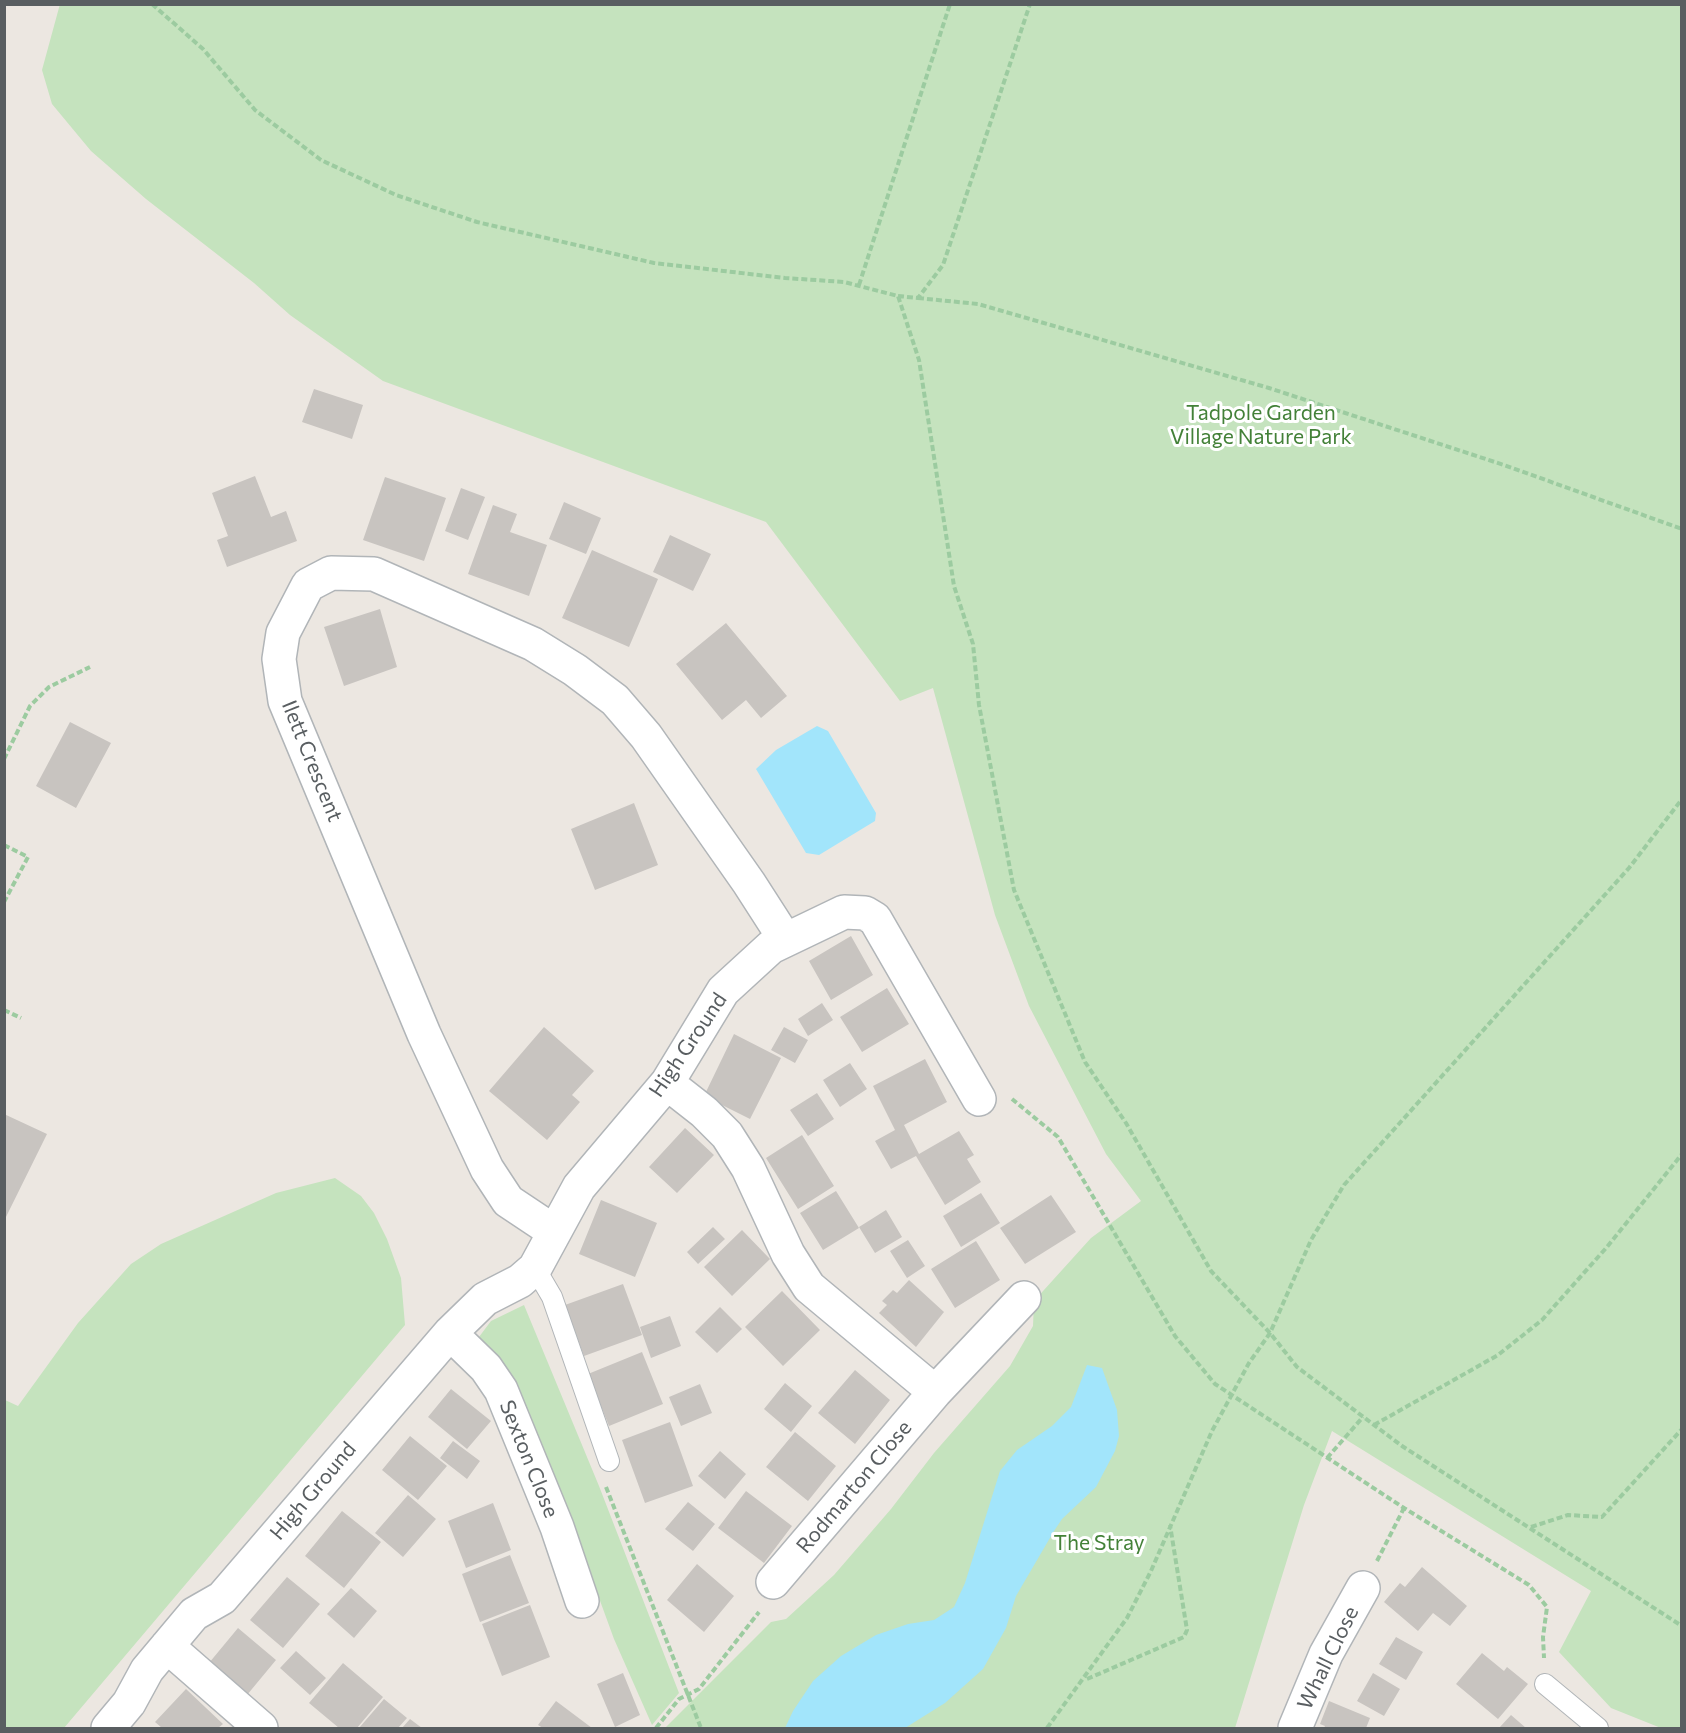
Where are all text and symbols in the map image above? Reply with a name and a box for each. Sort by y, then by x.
park label: Tadpole Garden Village Nature Park [1170,400,1352,450]
street label: Ilett Crescent [276,697,348,825]
street label: High Ground [644,988,732,1102]
street label: Sexton Close [494,1397,564,1521]
street label: Rodmarton Close [791,1416,917,1558]
street label: High Ground [265,1437,361,1545]
park label: The Stray [1053,1530,1145,1556]
street label: Whall Close [1292,1602,1364,1714]

